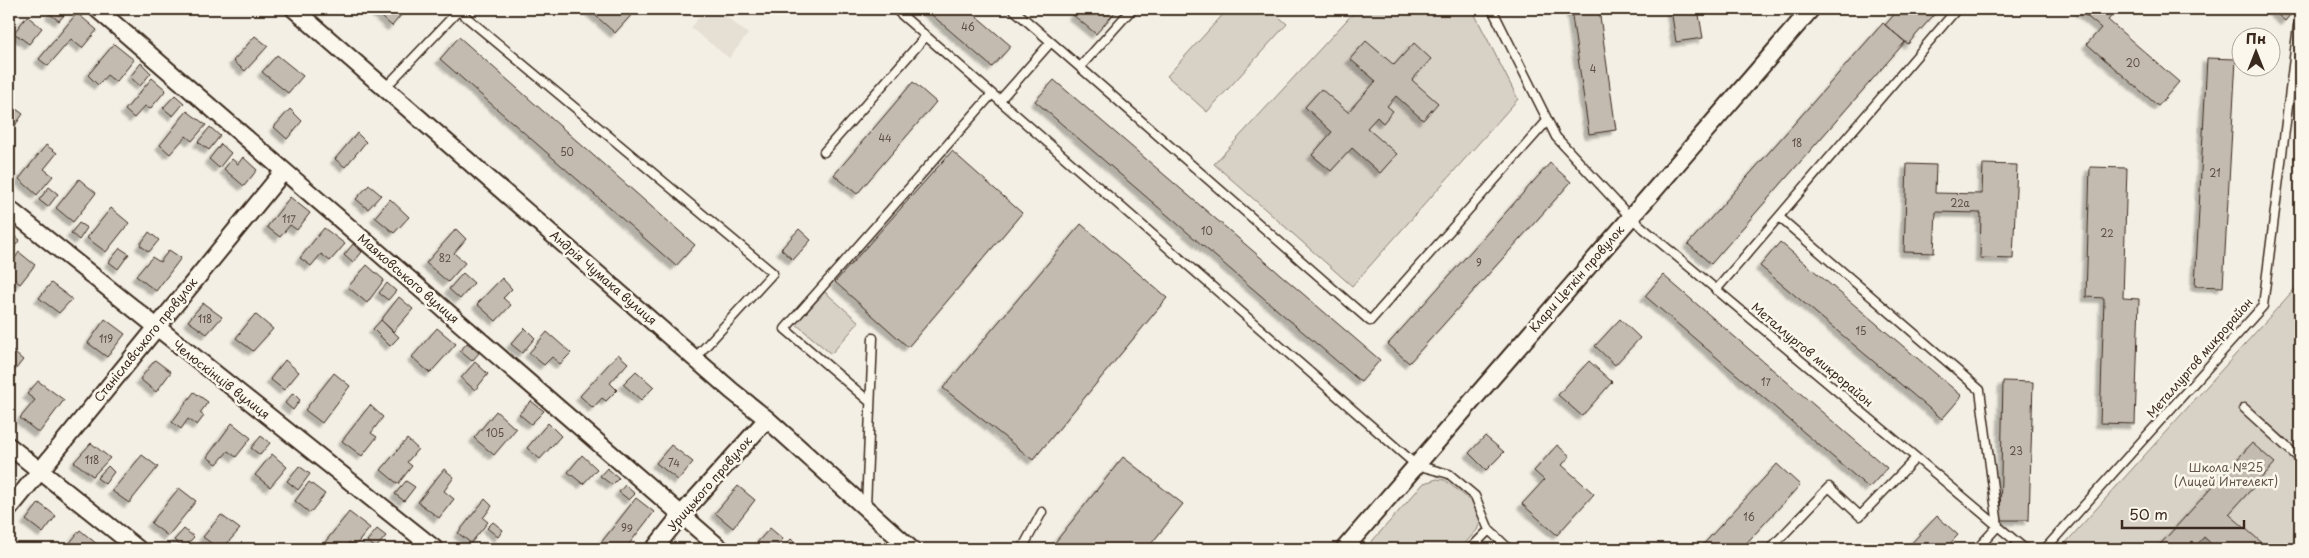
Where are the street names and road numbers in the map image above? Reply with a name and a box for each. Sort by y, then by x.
street label: Клари Цеткін провулок [1525,220,1628,336]
street label: Андрія Чумака вулиця [546,226,661,329]
street label: Маяковського вулиця [354,229,463,327]
street label: Станіславського провулок [89,273,202,405]
street label: Металлургов микрорайон [2142,293,2257,421]
street label: Металлургов микрорайон [1748,298,1877,411]
street label: Челюскінців вулиця [169,336,274,423]
street label: Урицького провулок [663,431,756,535]

